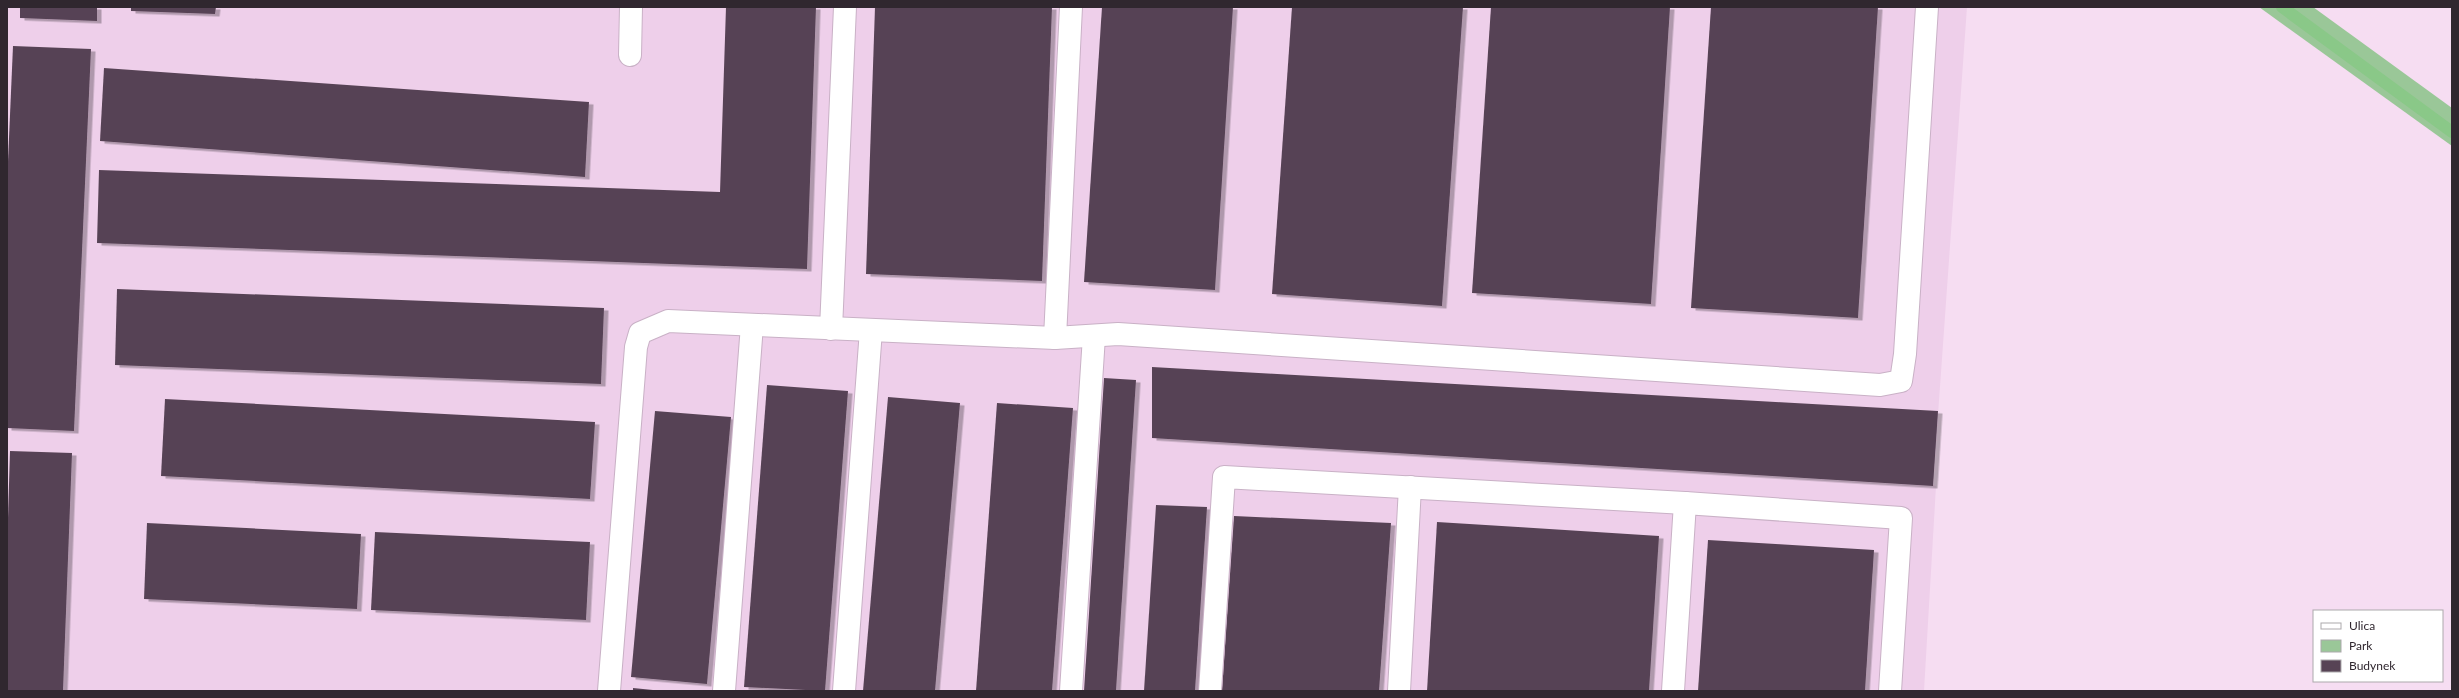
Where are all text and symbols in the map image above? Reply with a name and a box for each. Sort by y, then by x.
legend [2313,610,2443,682]
text: Ulica [2349,618,2375,633]
text: Park [2349,638,2373,653]
text: Budynek [2349,658,2396,673]

